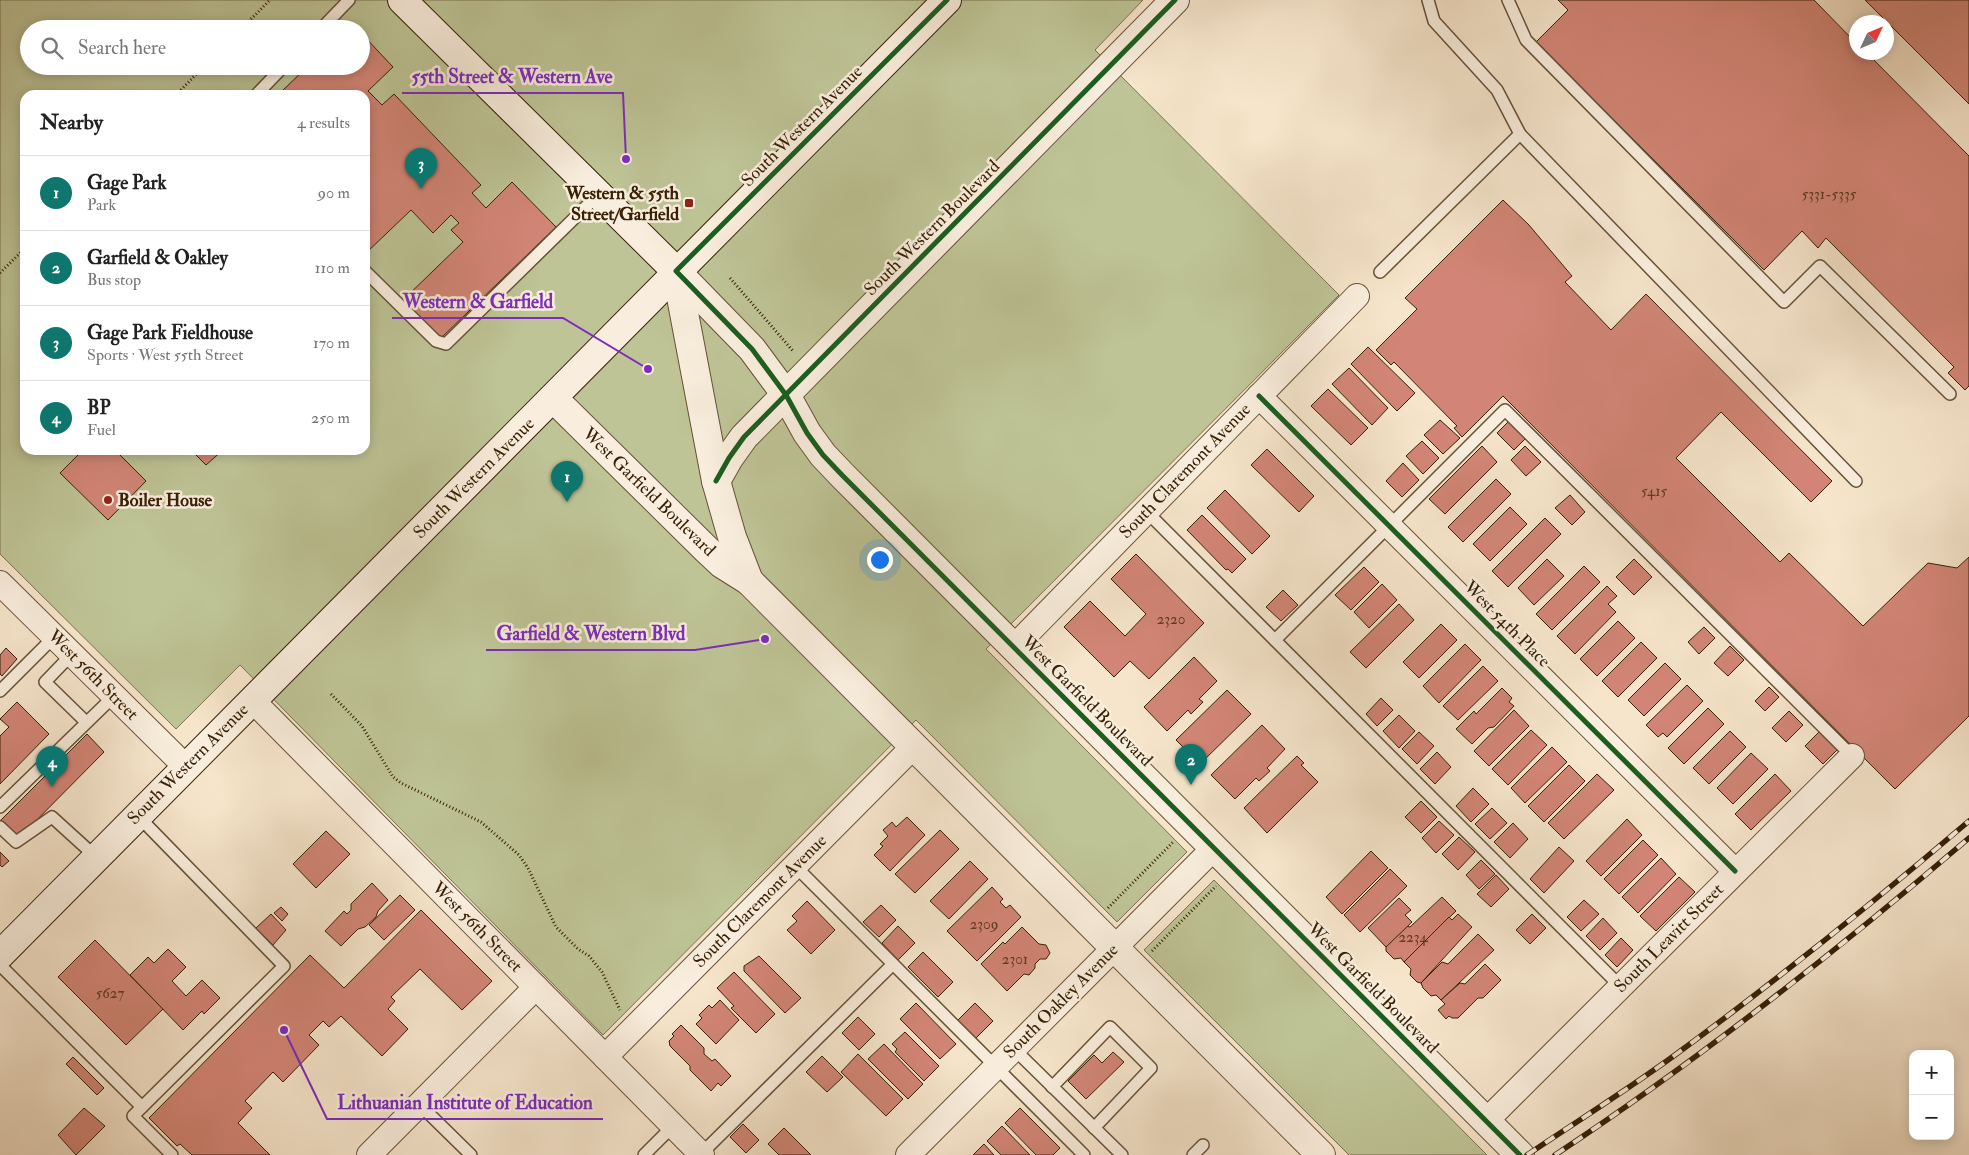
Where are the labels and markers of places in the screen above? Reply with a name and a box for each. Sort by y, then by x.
callout: 55th Street & Western Ave [402,59,623,93]
pin: 3 [405,148,437,189]
place label: Western & 55th Street/Garfield [565,182,680,226]
marker: Western & 55th Street/Garfield [683,197,695,209]
callout: Western & Garfield [392,284,563,318]
pin: 1 [551,461,583,502]
place label: Boiler House [118,489,212,512]
marker: Boiler House [102,494,114,506]
callout: Garfield & Western Blvd [486,616,695,650]
pin: 2 [1175,744,1207,785]
pin: 4 [36,746,68,787]
callout: Lithuanian Institute of Education [327,1085,603,1119]

